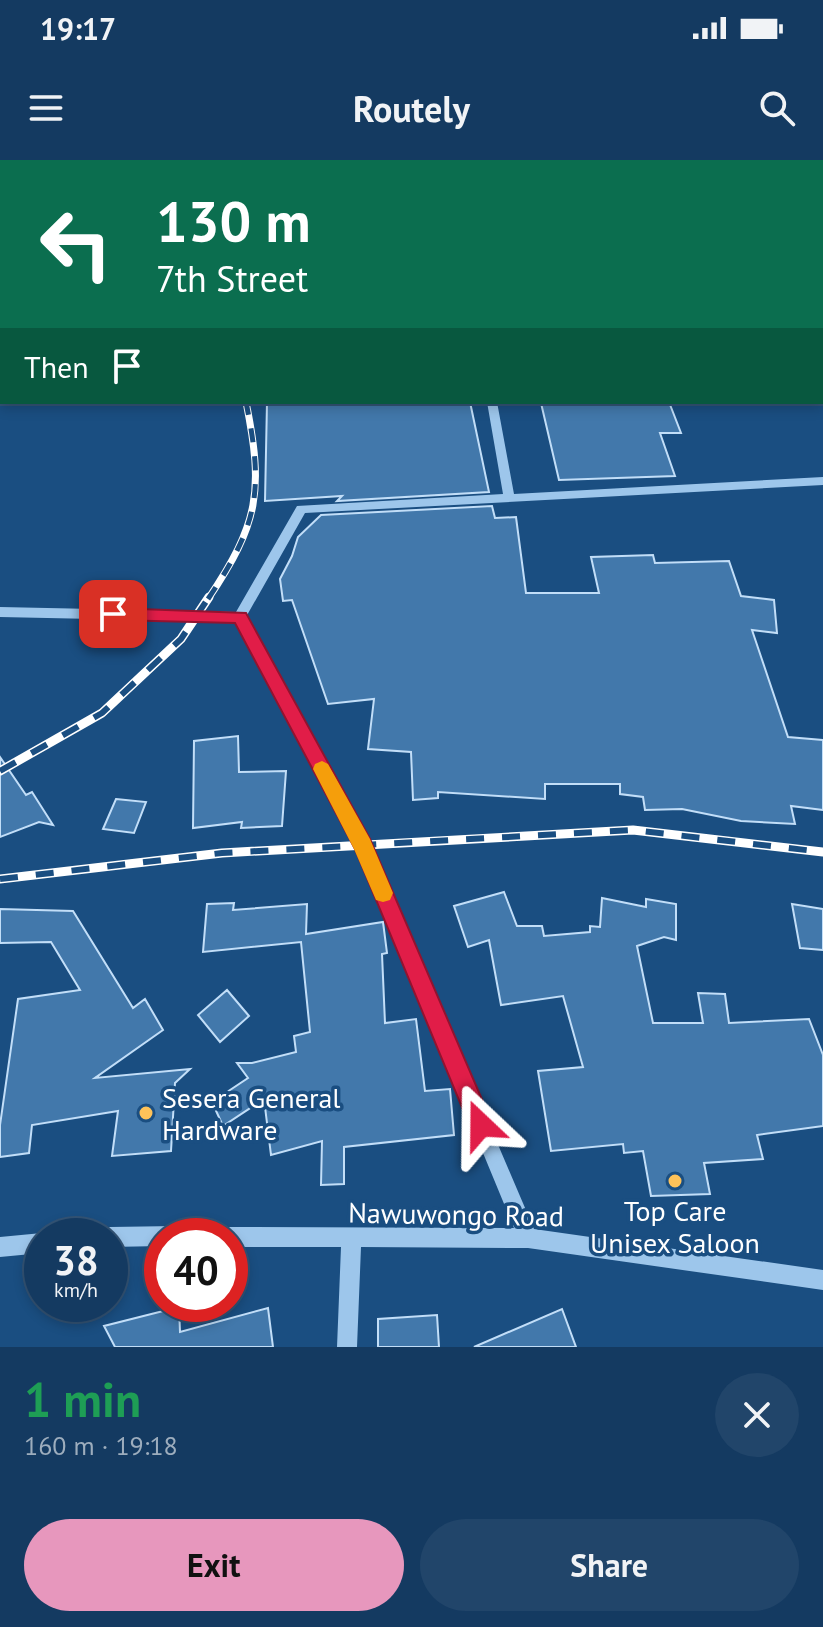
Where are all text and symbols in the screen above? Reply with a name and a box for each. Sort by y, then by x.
text: 19:17 [40,9,116,48]
text: Routely [353,85,470,132]
icon: menu [24,86,68,130]
icon: search [755,86,799,130]
text: 130 m [156,185,311,257]
icon: left [24,192,128,296]
text: 7th Street [156,255,308,302]
icon: arrive [105,344,149,388]
text: Then [24,347,89,386]
pin [79,580,147,648]
icon: arrive [91,592,135,636]
place label: Sesera General Hardware [162,1079,340,1148]
position arrow [439,1083,523,1167]
marker: Sesera General Hardware [137,1104,155,1122]
marker: Top Care Unisex Saloon [666,1172,684,1190]
place label: Top Care Unisex Saloon [590,1192,760,1261]
street label: Nawuwongo Road [348,1194,564,1234]
speed limit sign: 40 [144,1218,248,1322]
text: 38 [53,1234,99,1286]
text: km/h [54,1277,98,1303]
text: 1 min [24,1368,141,1430]
button: close [715,1373,799,1457]
text: 160 m · 19:18 [24,1429,178,1462]
button: Exit [24,1519,404,1611]
button: Share [420,1519,799,1611]

